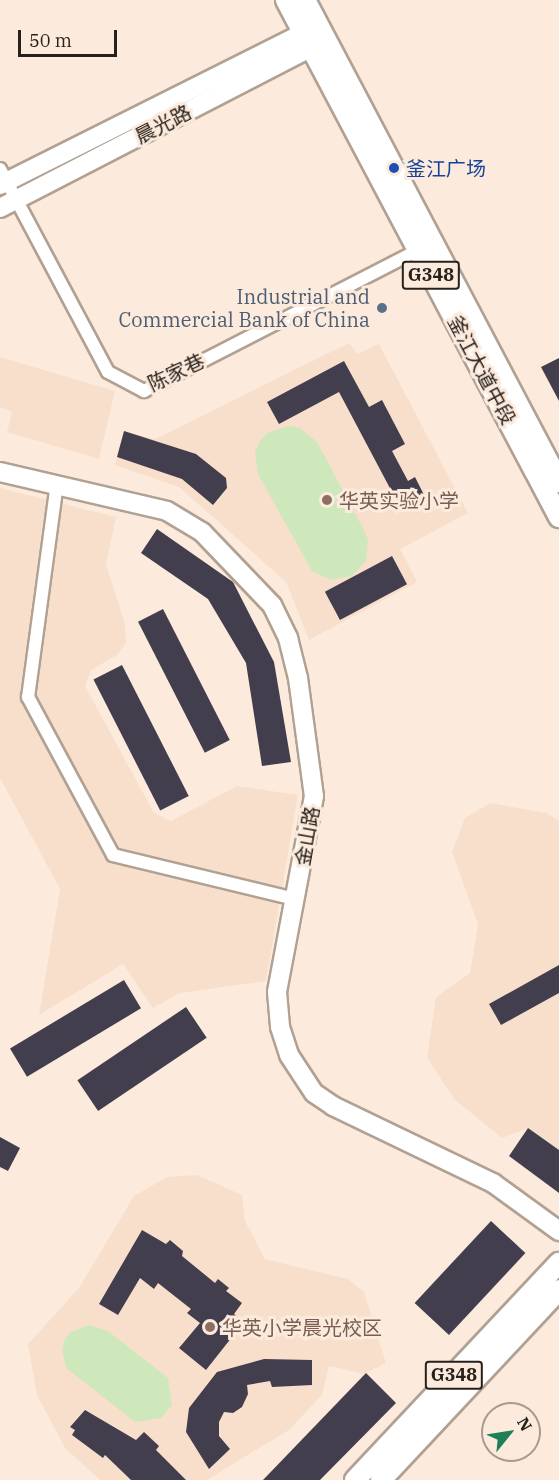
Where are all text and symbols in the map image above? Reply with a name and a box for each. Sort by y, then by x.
scale bar [21,18,120,56]
text: 50 m [29,29,72,52]
street label: 晨光路 [131,100,195,148]
place label: 釜江广场 [406,156,486,180]
marker: 釜江广场 [387,161,401,175]
road number: G348 [401,260,461,290]
place label: Industrial and Commercial Bank of China [119,284,370,331]
marker: Industrial and Commercial Bank of China [375,301,389,315]
street label: 釜江大道中段 [443,311,521,429]
street label: 陈家巷 [144,348,208,396]
place label: 华英实验小学 [339,488,459,512]
marker: 华英实验小学 [320,493,334,507]
street label: 金山路 [290,804,324,868]
place label: 华英小学晨光校区 [222,1315,382,1339]
marker: 华英小学晨光校区 [203,1320,217,1334]
road number: G348 [424,1360,484,1390]
north arrow [481,1402,541,1462]
text: N [513,1414,537,1434]

